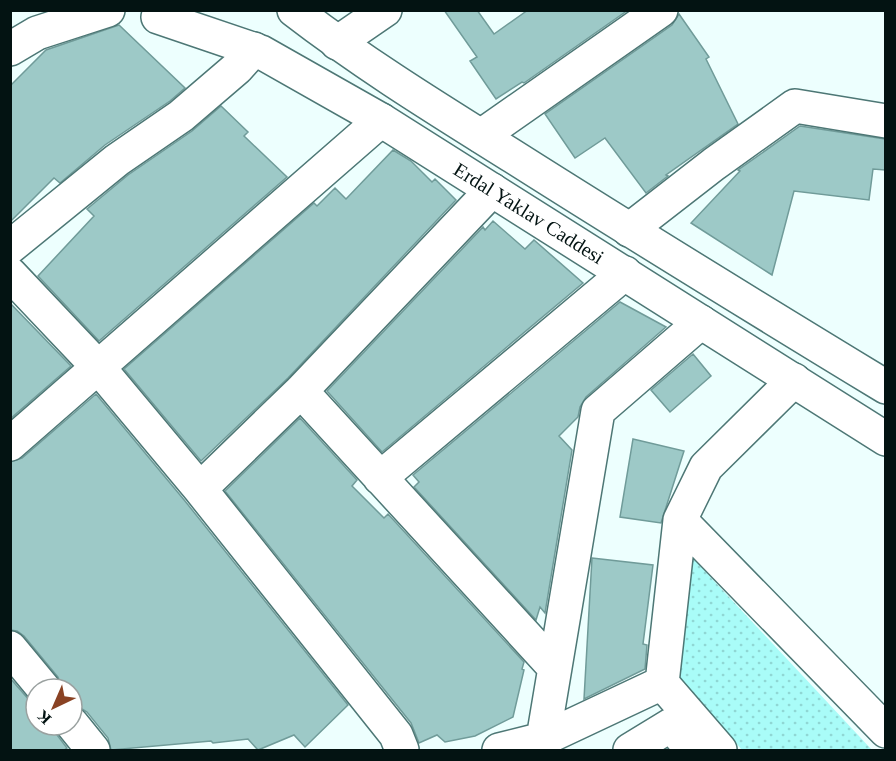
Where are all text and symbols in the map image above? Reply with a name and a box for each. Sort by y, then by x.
street label: Erdal Yaklav Caddesi [450,158,608,268]
north arrow [24,677,84,737]
text: K [33,707,54,728]

